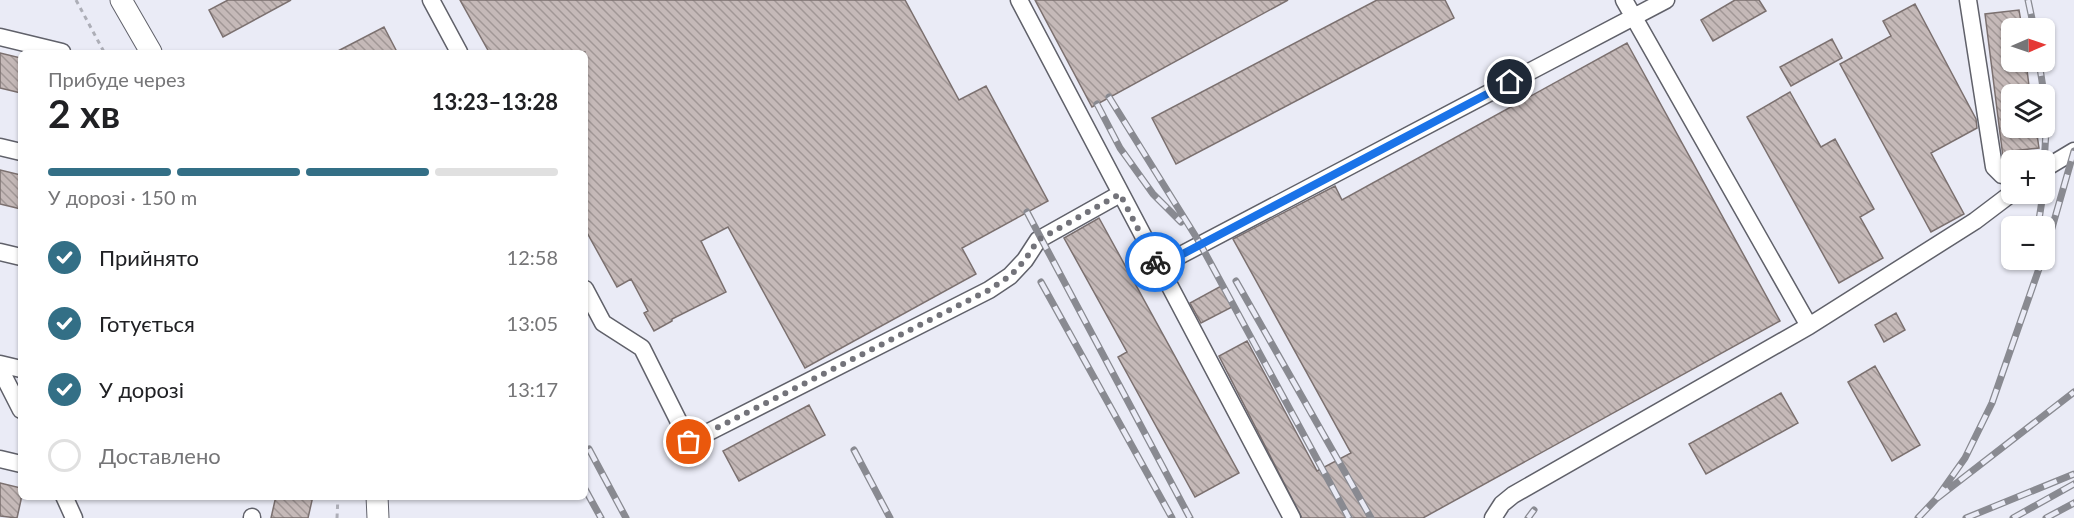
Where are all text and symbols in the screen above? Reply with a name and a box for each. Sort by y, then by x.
north arrow [2001,18,2055,72]
map controls [2001,18,2055,270]
pin [1484,56,1535,107]
icon: home [1493,65,1526,98]
text: Прибуде через [48,67,185,91]
button: layers [2001,84,2055,138]
text: 13:23–13:28 [432,88,558,115]
text: 2 хв [48,90,120,136]
button: + [2001,150,2055,204]
text: У дорозі · 150 m [48,185,197,209]
button: − [2001,216,2055,270]
courier [1125,232,1185,292]
icon: check [48,241,81,274]
text: Прийнято [99,244,199,271]
text: 12:58 [507,245,558,269]
icon: bike [1139,246,1172,279]
icon: check [48,307,81,340]
text: Готується [99,310,195,337]
text: 13:05 [507,311,558,335]
icon: check [48,373,81,406]
text: У дорозі [99,376,184,403]
text: 13:17 [507,377,558,401]
pin [663,416,714,467]
icon: bag [672,425,705,458]
text: Доставлено [99,442,221,469]

